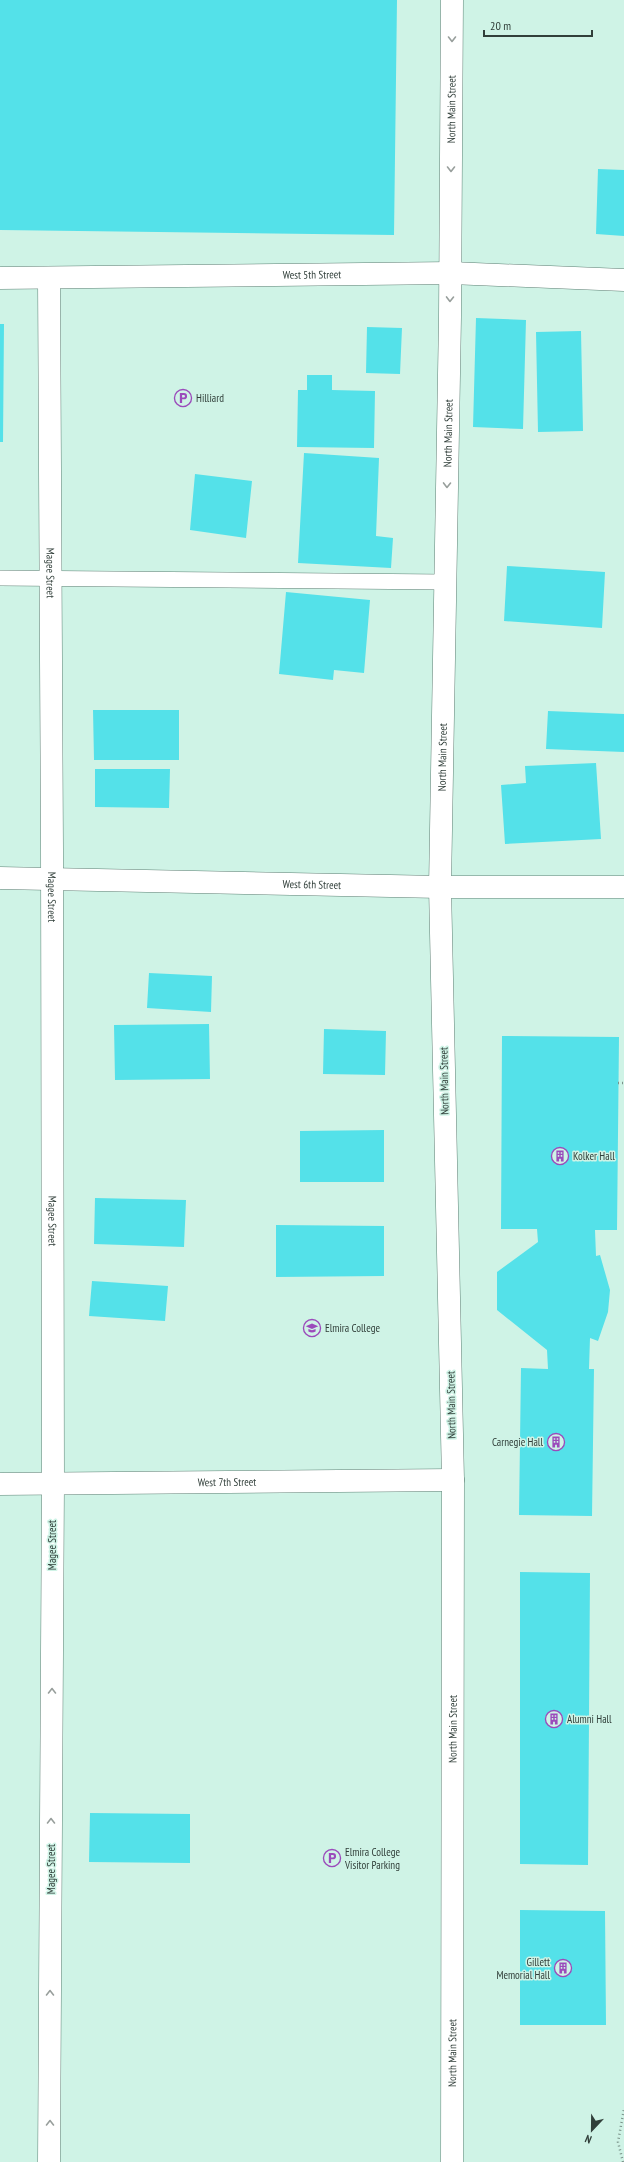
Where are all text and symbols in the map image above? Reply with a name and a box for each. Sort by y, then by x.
scale bar [484,12,592,38]
text: 20 m [490,18,511,33]
one-way arrow [448,36,456,42]
street label: North Main Street [444,75,459,143]
one-way arrow [447,166,455,172]
street label: West 5th Street [283,267,341,282]
one-way arrow [446,296,455,302]
parking icon: Hilliard [173,388,193,408]
place label: Hilliard [196,391,224,405]
street label: North Main Street [440,399,456,467]
one-way arrow [443,482,451,488]
street label: Magee Street [43,548,58,598]
street label: North Main Street [435,723,450,791]
street label: Magee Street [45,872,59,922]
street label: West 6th Street [282,877,341,892]
street label: North Main Street [436,1047,452,1115]
building icon: Kolker Hall [550,1146,570,1166]
place label: Kolker Hall [573,1149,615,1163]
street label: Magee Street [46,1196,60,1246]
school or university icon: Elmira College [302,1318,322,1338]
place label: Elmira College [325,1321,380,1335]
street label: North Main Street [443,1371,459,1439]
building icon: Carnegie Hall [546,1432,566,1452]
place label: Carnegie Hall [492,1435,543,1449]
street label: West 7th Street [198,1475,256,1489]
street label: Magee Street [45,1520,59,1570]
one-way arrow [48,1688,56,1694]
street label: North Main Street [446,1695,460,1763]
building icon: Alumni Hall [544,1709,564,1729]
place label: Alumni Hall [567,1712,612,1726]
one-way arrow [47,1818,55,1824]
street label: Magee Street [44,1844,58,1894]
place label: Elmira College Visitor Parking [344,1845,400,1872]
parking icon: Elmira College Visitor Parking [322,1848,342,1868]
place label: Gillett Memorial Hall [496,1955,550,1982]
building icon: Gillett Memorial Hall [553,1958,573,1978]
one-way arrow [46,1990,54,1996]
street label: North Main Street [445,2019,459,2087]
north arrow [572,2110,612,2150]
one-way arrow [46,2120,54,2126]
text: N [583,2132,594,2147]

